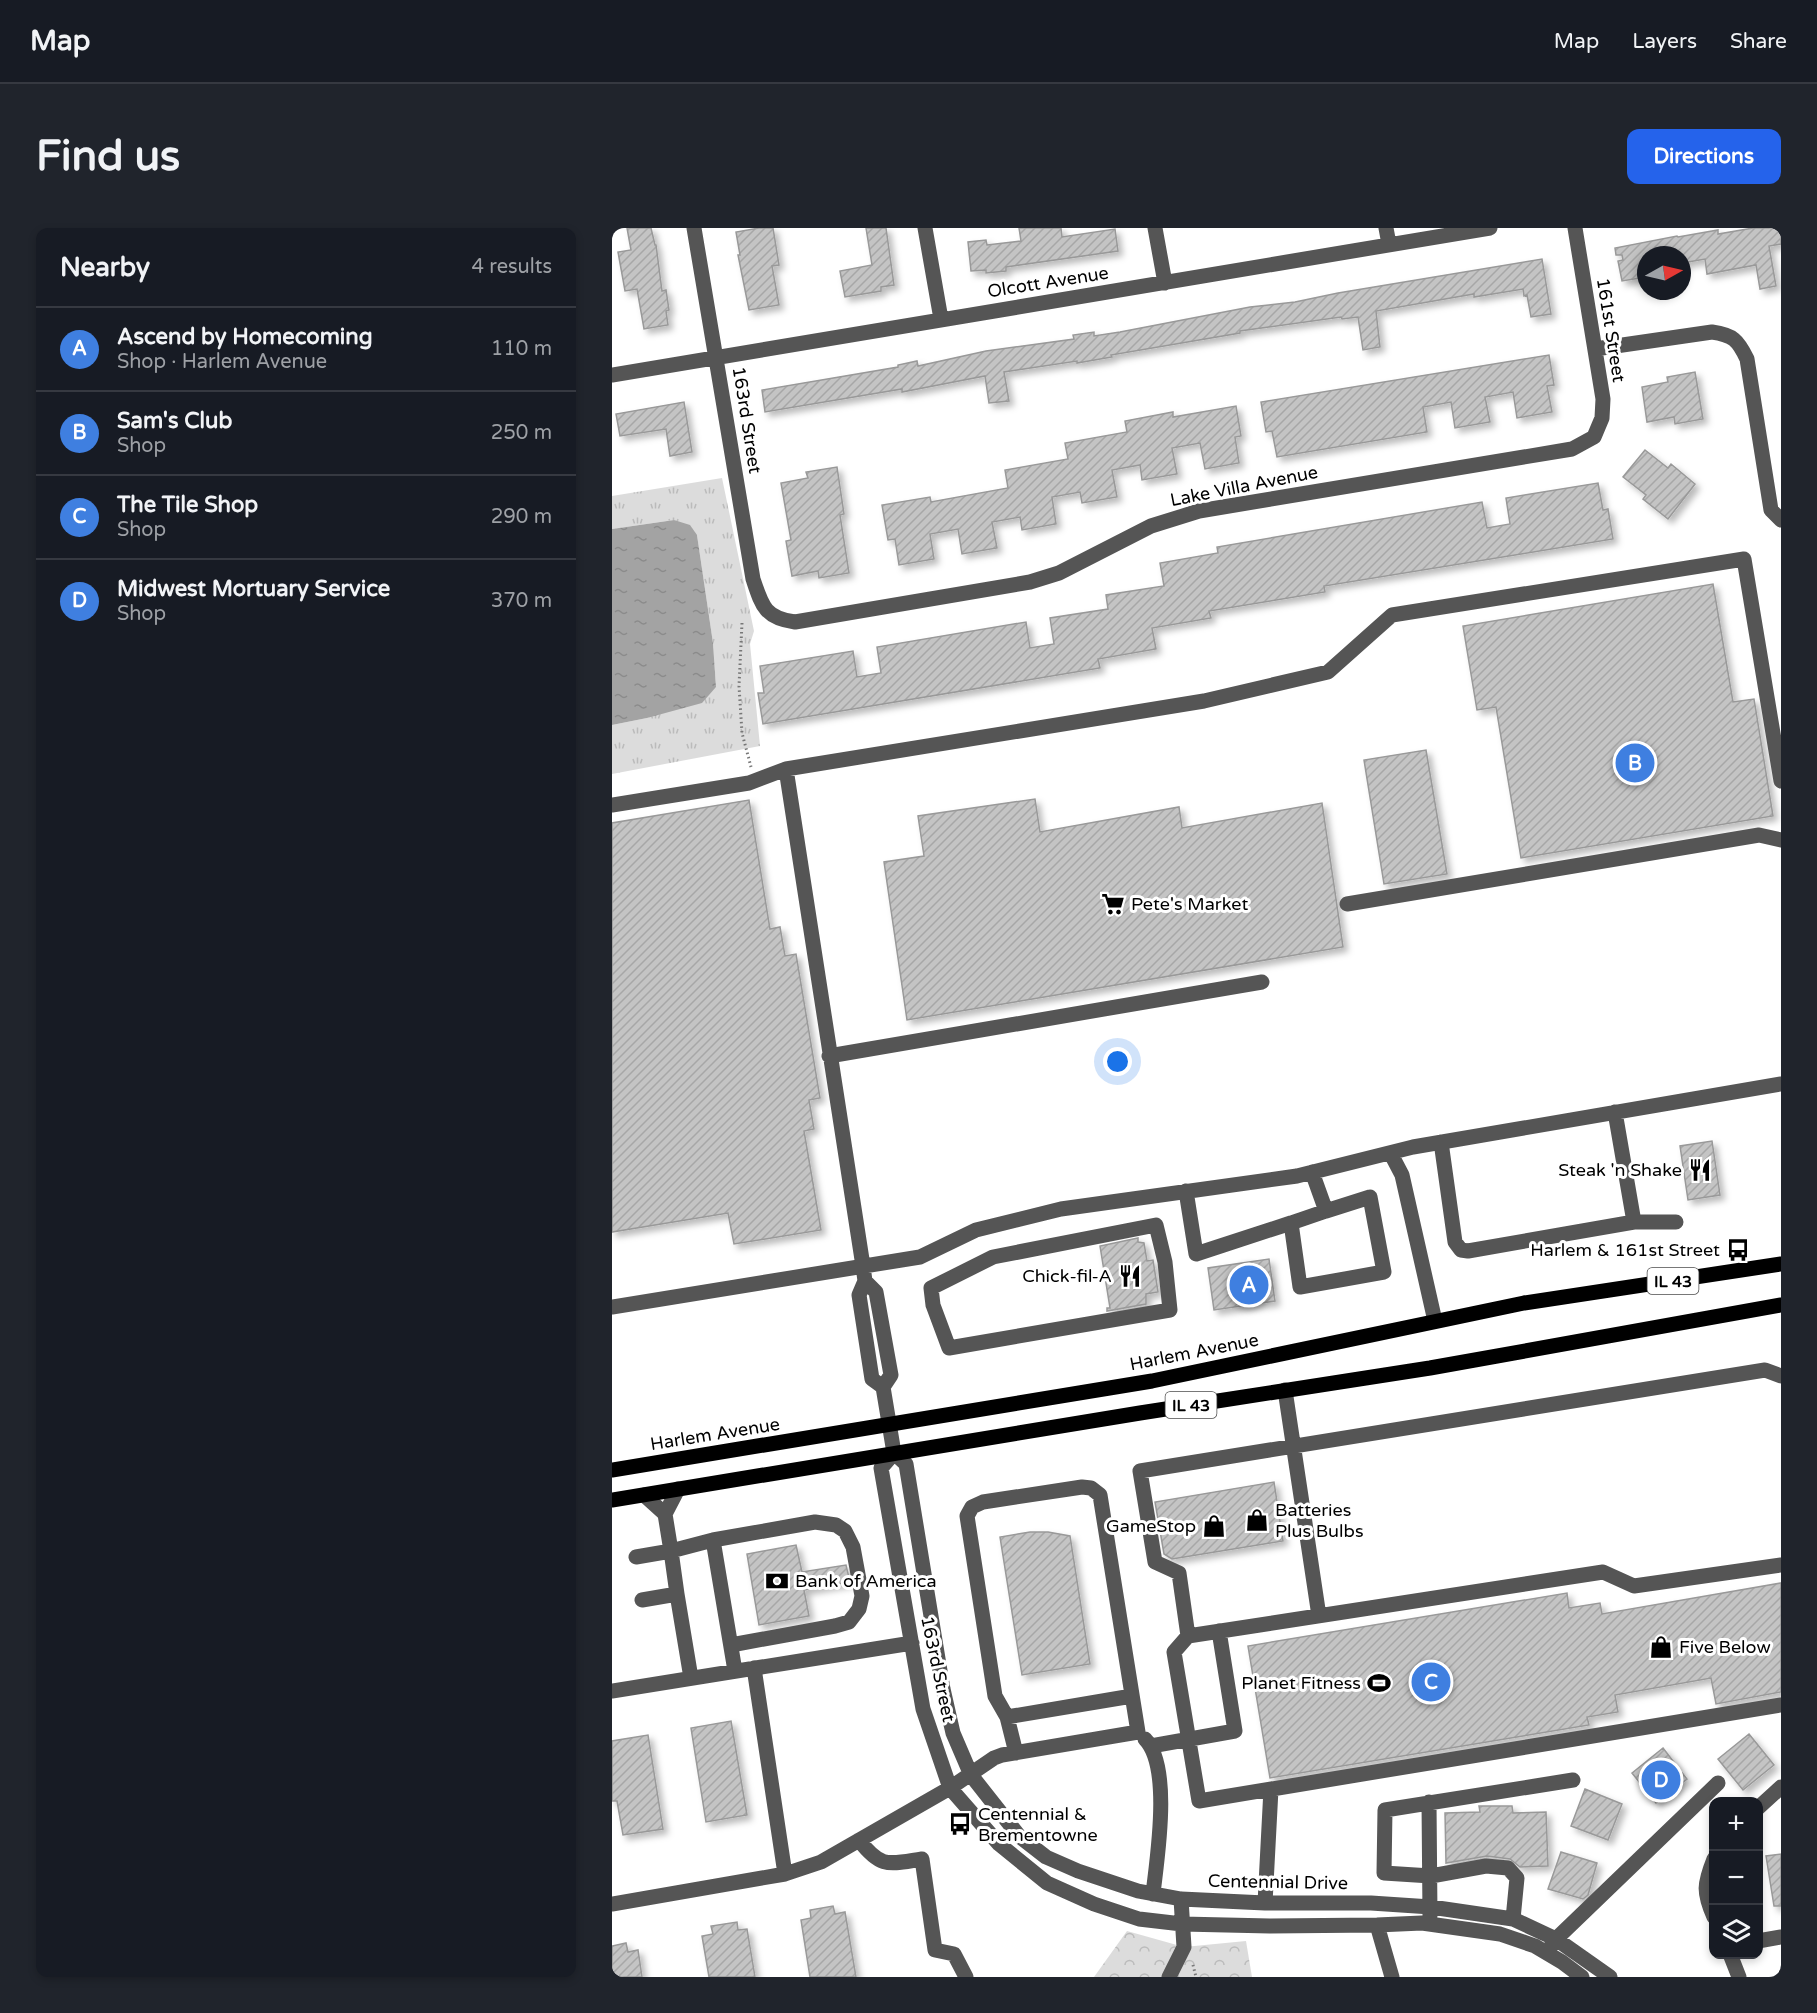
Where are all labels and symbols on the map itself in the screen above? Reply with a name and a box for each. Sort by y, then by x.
north arrow [1637,246,1691,300]
street label: Olcott Avenue [986,262,1110,302]
street label: 161st Street [1592,276,1630,384]
street label: 163rd Street [728,365,766,475]
street label: Lake Villa Avenue [1168,461,1320,511]
pin: B [1616,740,1654,786]
supermarket icon: Pete's Market [1100,891,1126,917]
place label: Pete's Market [1131,893,1249,915]
your location [1103,1047,1132,1076]
restaurant icon: Steak 'n Shake [1687,1157,1713,1183]
place label: Steak 'n Shake [1558,1159,1682,1181]
bus stop icon: Harlem & 161st Street [1725,1237,1751,1263]
place label: Harlem & 161st Street [1530,1239,1720,1261]
pin: A [1230,1262,1268,1308]
restaurant icon: Chick-fil-A [1117,1263,1143,1289]
place label: Chick-fil-A [1022,1265,1112,1287]
road number: IL 43 [1648,1268,1698,1294]
street label: Harlem Avenue [1128,1329,1260,1375]
road number: IL 43 [1166,1392,1216,1418]
street label: Harlem Avenue [649,1413,781,1455]
place label: Batteries Plus Bulbs [1275,1499,1364,1542]
shop icon: Batteries Plus Bulbs [1244,1507,1270,1533]
shop icon: GameStop [1201,1513,1227,1539]
place label: GameStop [1106,1515,1196,1537]
bank icon: Bank of America [764,1568,790,1594]
place label: Bank of America [795,1570,937,1592]
street label: 163rd Street [916,1614,960,1724]
shop icon: Five Below [1648,1634,1674,1660]
place label: Five Below [1679,1636,1771,1658]
pin: C [1412,1660,1450,1704]
sports icon: Planet Fitness [1366,1670,1392,1696]
place label: Planet Fitness [1241,1672,1361,1694]
pin: D [1642,1758,1680,1802]
place label: Centennial & Brementowne [978,1803,1098,1846]
bus stop icon: Centennial & Brementowne [947,1811,973,1837]
street label: Centennial Drive [1208,1870,1348,1894]

